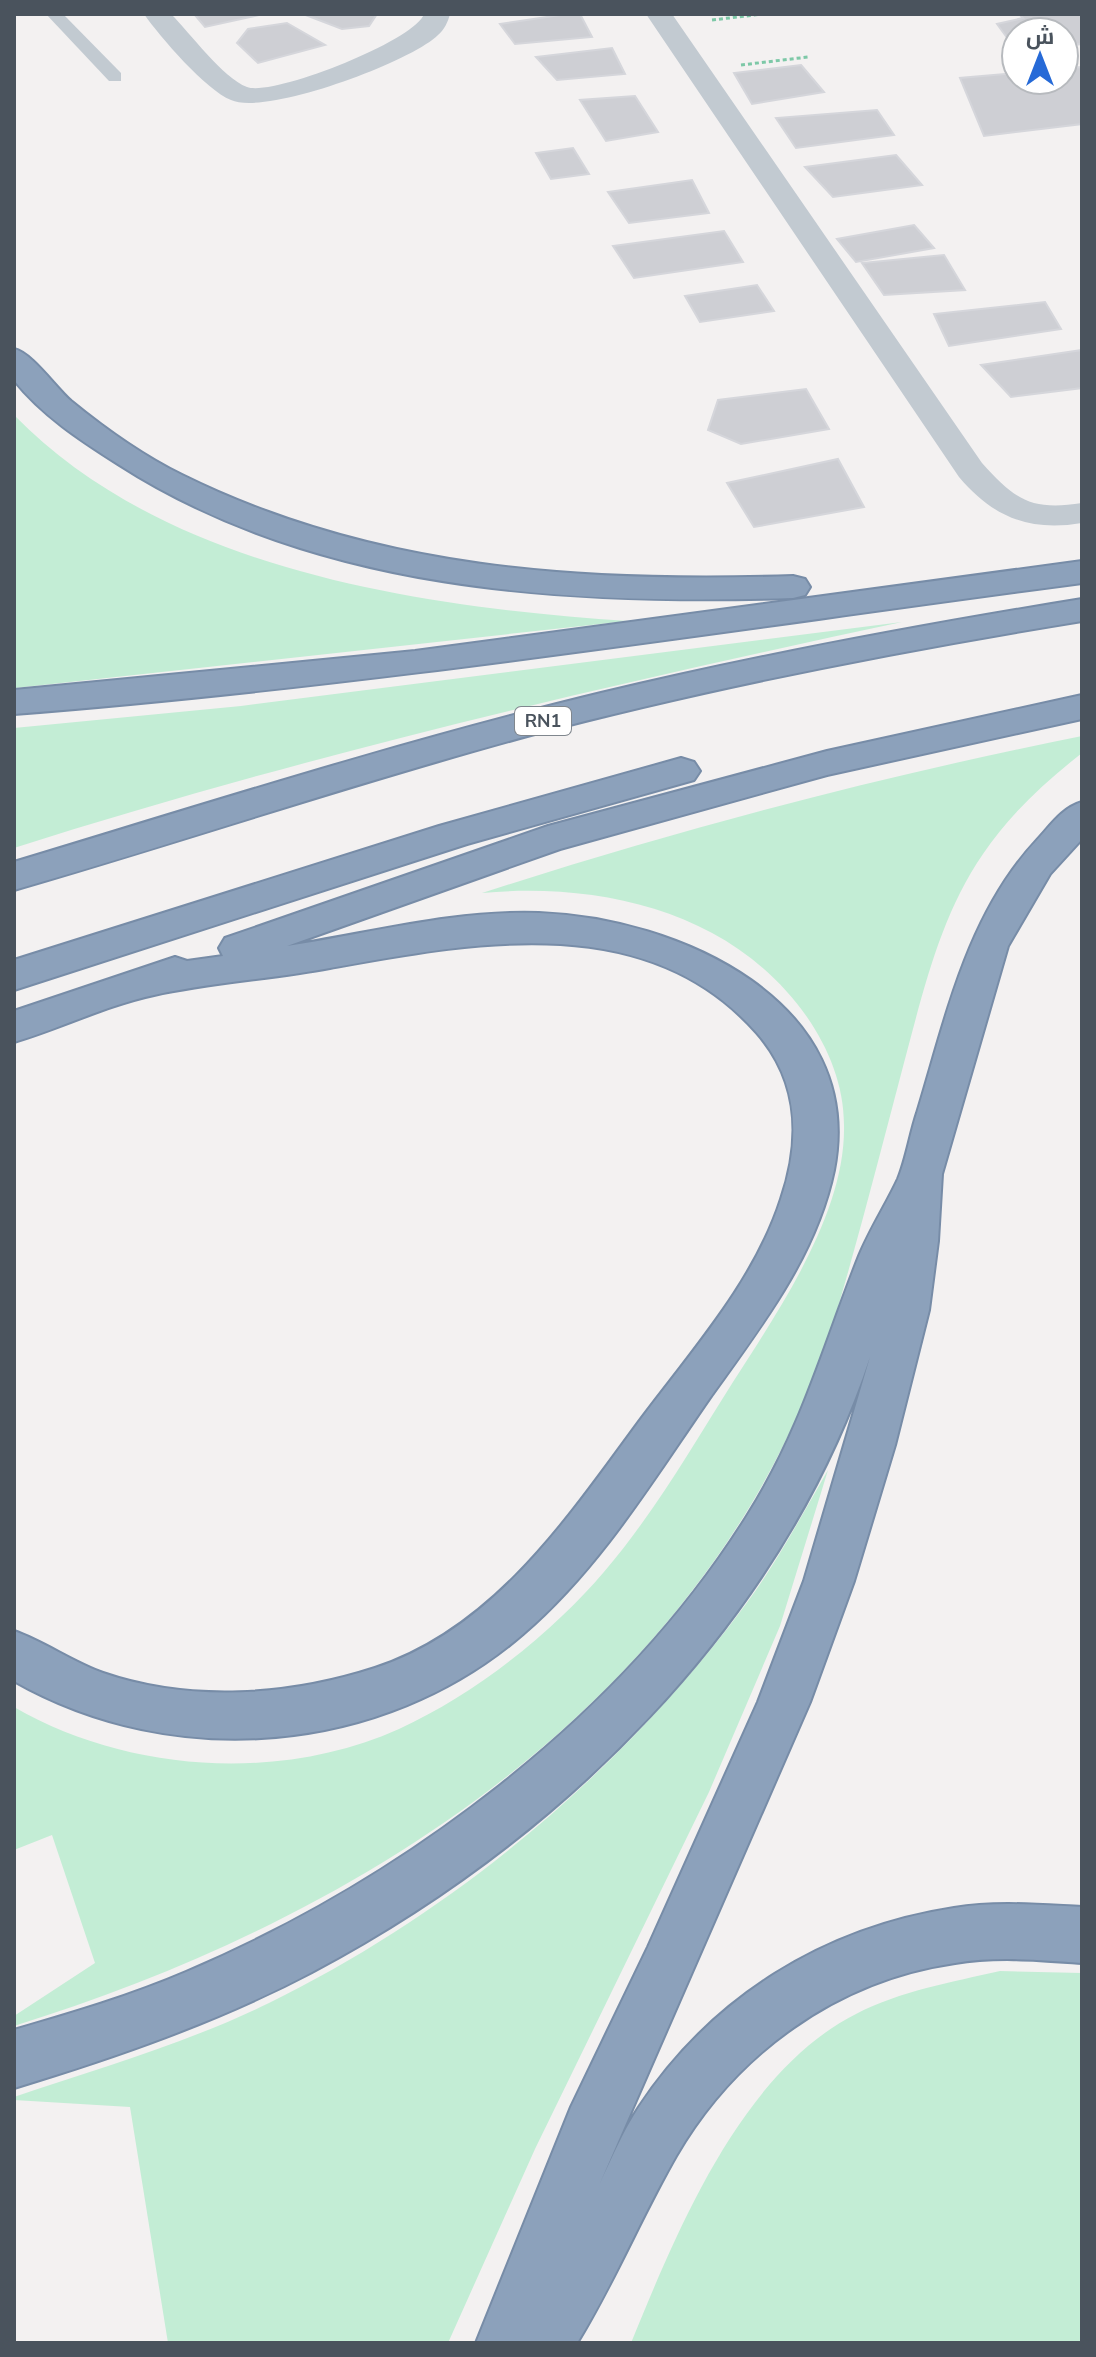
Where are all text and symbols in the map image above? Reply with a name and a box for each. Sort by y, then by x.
north arrow [1000,16,1080,96]
text: ش [1026,22,1054,52]
road number: RN1 [515,707,571,735]

